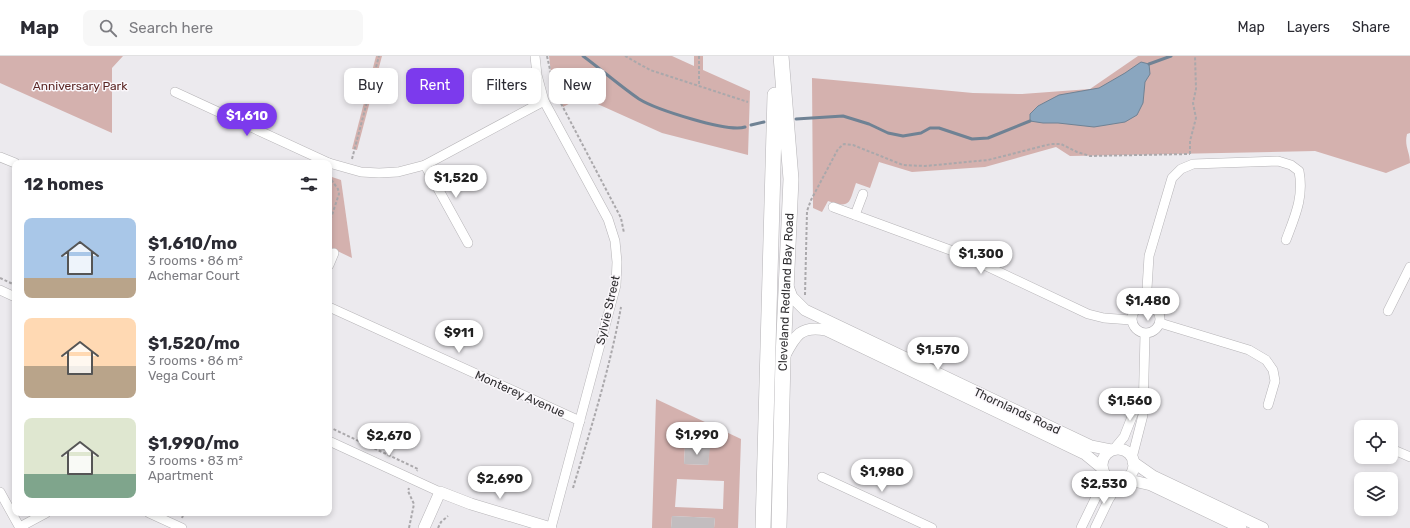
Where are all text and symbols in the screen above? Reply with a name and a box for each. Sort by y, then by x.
search box [83,10,363,46]
text: Map [20,16,59,39]
icon: search [97,17,119,39]
text: Search here [129,19,213,37]
text: Map [1238,19,1265,36]
text: Layers [1287,19,1330,36]
text: Share [1352,19,1390,36]
chip: Buy [344,68,398,104]
chip: Rent [406,68,464,104]
chip: Filters [472,68,541,104]
chip: New [549,68,606,104]
park label: Anniversary Park [33,79,128,93]
pin: $1,610 [214,103,280,137]
text: $1,610 [226,108,268,123]
pin: $1,520 [423,165,489,199]
text: $1,520 [434,170,478,185]
icon: filters [298,173,320,195]
text: 12 homes [24,174,104,194]
street label: Cleveland Redland Bay Road [776,213,796,371]
text: $1,610/mo [148,233,237,253]
icon: home [56,234,104,282]
pin: $1,300 [948,241,1014,275]
text: $1,300 [958,246,1004,261]
text: 3 rooms · 86 m² [148,253,243,268]
text: Achemar Court [148,268,240,283]
street label: Sylvie Street [593,274,623,346]
pin: $1,480 [1115,288,1181,322]
text: $1,480 [1125,293,1171,308]
pin: $911 [435,320,483,354]
text: $911 [444,325,474,340]
text: $1,520/mo [148,333,240,353]
icon: home [56,334,104,382]
pin: $1,570 [905,337,971,371]
text: $1,570 [916,342,960,357]
text: 3 rooms · 86 m² [148,353,243,368]
text: Vega Court [148,368,215,383]
street label: Monterey Avenue [473,368,567,420]
street label: Thornlands Road [971,385,1063,437]
pin: $1,560 [1097,388,1163,422]
text: $1,560 [1108,393,1152,408]
map controls [1354,420,1398,516]
button: locate [1354,420,1398,464]
pin: $1,990 [664,422,730,456]
pin: $2,670 [356,423,422,457]
text: $1,990 [675,427,719,442]
text: $2,670 [367,428,412,443]
text: $1,990/mo [148,433,239,453]
icon: home [56,434,104,482]
text: 3 rooms · 83 m² [148,453,243,468]
pin: $1,980 [849,459,915,493]
text: $1,980 [860,464,904,479]
pin: $2,690 [467,466,533,500]
text: Apartment [148,468,213,483]
text: $2,690 [477,471,523,486]
pin: $2,530 [1071,471,1137,505]
button: layers [1354,472,1398,516]
text: $2,530 [1081,476,1127,491]

